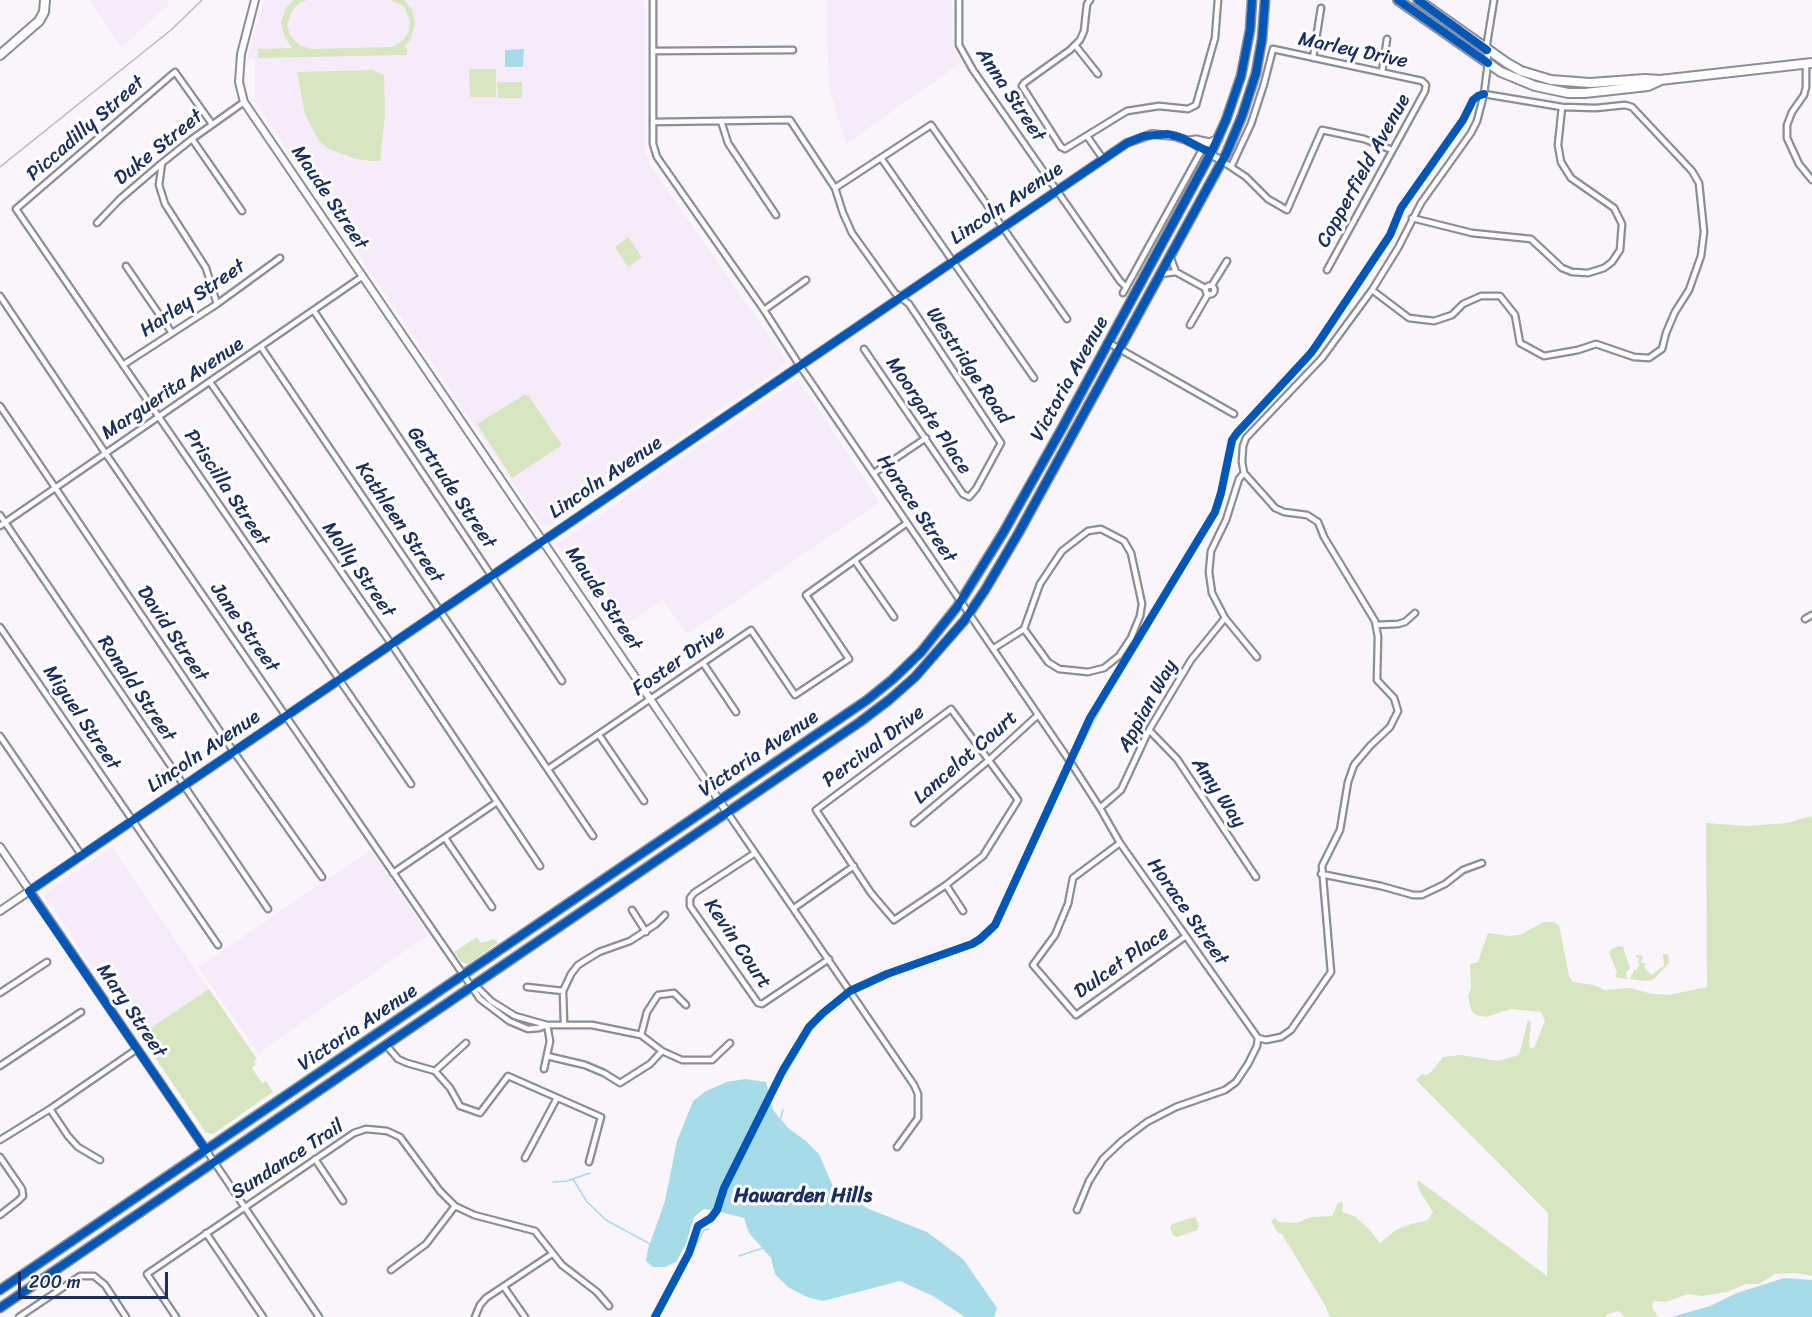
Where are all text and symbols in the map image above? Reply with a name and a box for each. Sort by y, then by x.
street label: Marley Drive [1296,28,1410,74]
street label: Anna Street [970,44,1050,146]
street label: Piccadilly Street [22,71,150,187]
street label: Copperfield Avenue [1312,90,1416,252]
street label: Duke Street [110,105,208,191]
street label: Maude Street [285,141,373,255]
street label: Lincoln Avenue [946,157,1068,251]
street label: Harley Street [136,255,250,343]
street label: Westridge Road [920,303,1016,429]
street label: Victoria Avenue [1026,312,1114,446]
street label: Marguerita Avenue [97,332,249,446]
street label: Moorgate Place [880,353,976,479]
street label: Gertrude Street [401,422,501,554]
street label: Priscilla Street [178,425,274,551]
street label: Lincoln Avenue [545,431,667,525]
street label: Horace Street [871,450,961,568]
street label: Kathleen Street [350,458,448,588]
street label: Molly Street [316,517,400,623]
street label: Maude Street [559,542,647,656]
street label: Jane Street [204,579,284,677]
street label: David Street [131,581,213,687]
street label: Foster Drive [628,620,730,702]
street label: Ronald Street [92,631,180,747]
street label: Appian Way [1113,656,1183,756]
street label: Miguel Street [37,661,125,775]
street label: Percival Drive [818,701,930,793]
street label: Lincoln Avenue [143,705,265,799]
street label: Victoria Avenue [695,705,823,803]
street label: Lancelot Court [909,706,1023,810]
street label: Amy Way [1186,753,1250,833]
street label: Horace Street [1141,854,1233,970]
street label: Kevin Court [698,894,776,994]
street label: Dulcet Place [1070,922,1174,1004]
street label: Mary Street [91,959,171,1063]
street label: Victoria Avenue [294,979,422,1077]
street label: Sundance Trail [227,1115,349,1205]
district label: Hawarden Hills [734,1184,872,1210]
scale bar [21,1260,171,1298]
text: 200 m [29,1266,81,1298]

